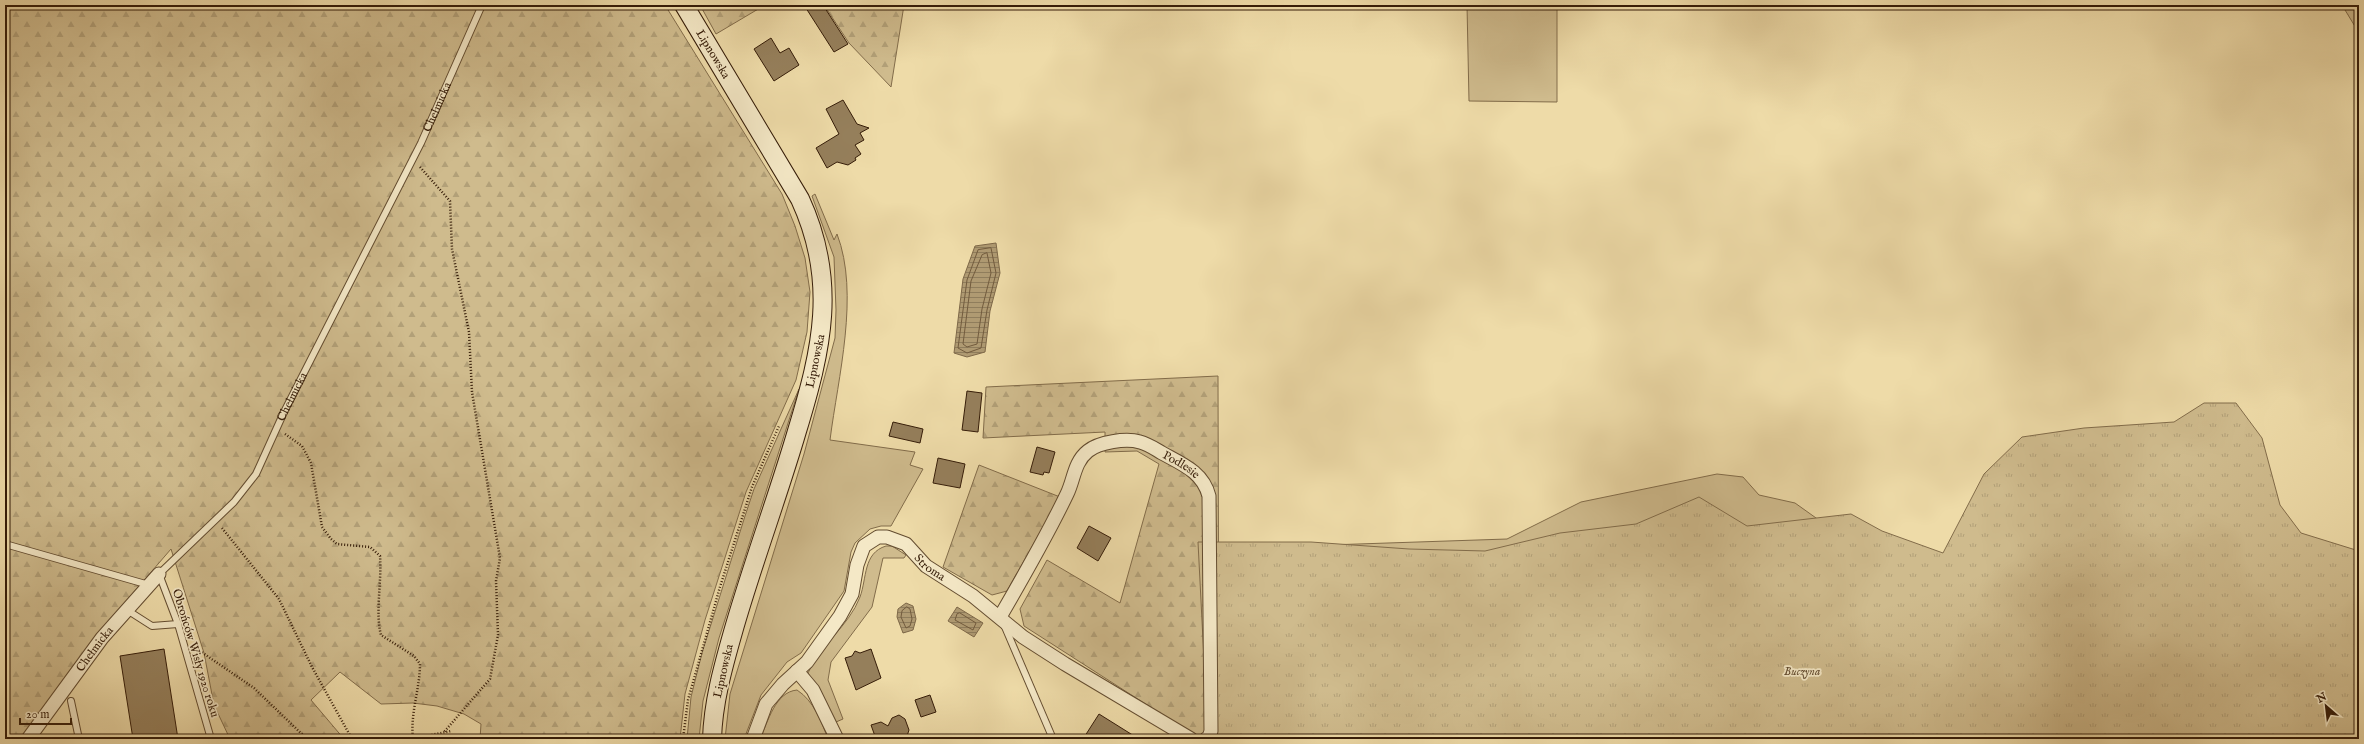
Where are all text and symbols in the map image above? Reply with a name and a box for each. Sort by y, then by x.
street label: Lipnowska [692,27,734,82]
street label: Chełmicka [420,79,455,134]
street label: Lipnowska [802,332,830,390]
street label: Chełmicka [274,369,311,424]
street label: Podlesie [1160,448,1203,482]
street label: Stroma [911,551,949,585]
street label: Obrońców Wisły 1920 roku [169,587,222,719]
street label: Chełmicka [73,623,117,675]
street label: Lipnowska [710,642,738,700]
park label: Buczyna [1784,664,1820,679]
north arrow [2306,686,2346,726]
text: N [2313,689,2330,707]
scale bar [20,700,71,726]
text: 20 m [26,707,49,722]

